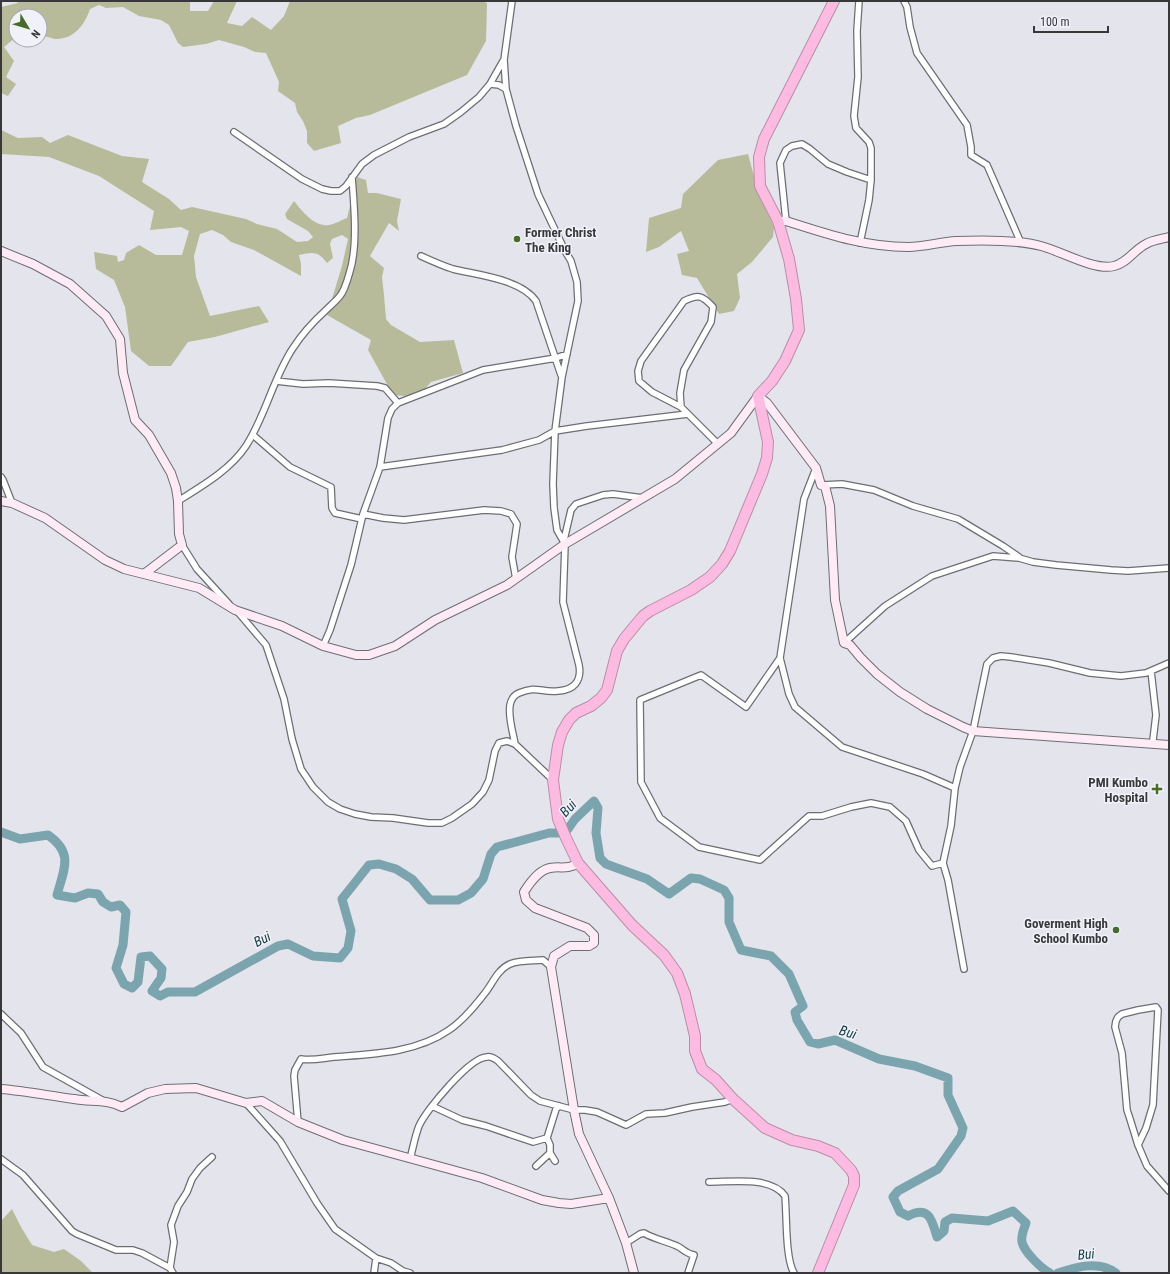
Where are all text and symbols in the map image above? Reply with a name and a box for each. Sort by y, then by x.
north arrow [8,8,48,48]
scale bar [1034,8,1108,34]
text: 100 m [1040,15,1070,29]
text: N [28,27,43,41]
place label: Former Christ The King [525,225,596,255]
marker: Former Christ The King [512,234,522,244]
place label: PMI Kumbo Hospital [1088,775,1149,805]
marker: PMI Kumbo Hospital [1151,783,1163,795]
water label: Bui [556,796,580,820]
place label: Goverment High School Kumbo [1024,916,1109,946]
marker: Goverment High School Kumbo [1111,925,1121,935]
water label: Bui [251,928,274,950]
water label: Bui [837,1022,859,1042]
water label: Bui [1077,1245,1096,1263]

